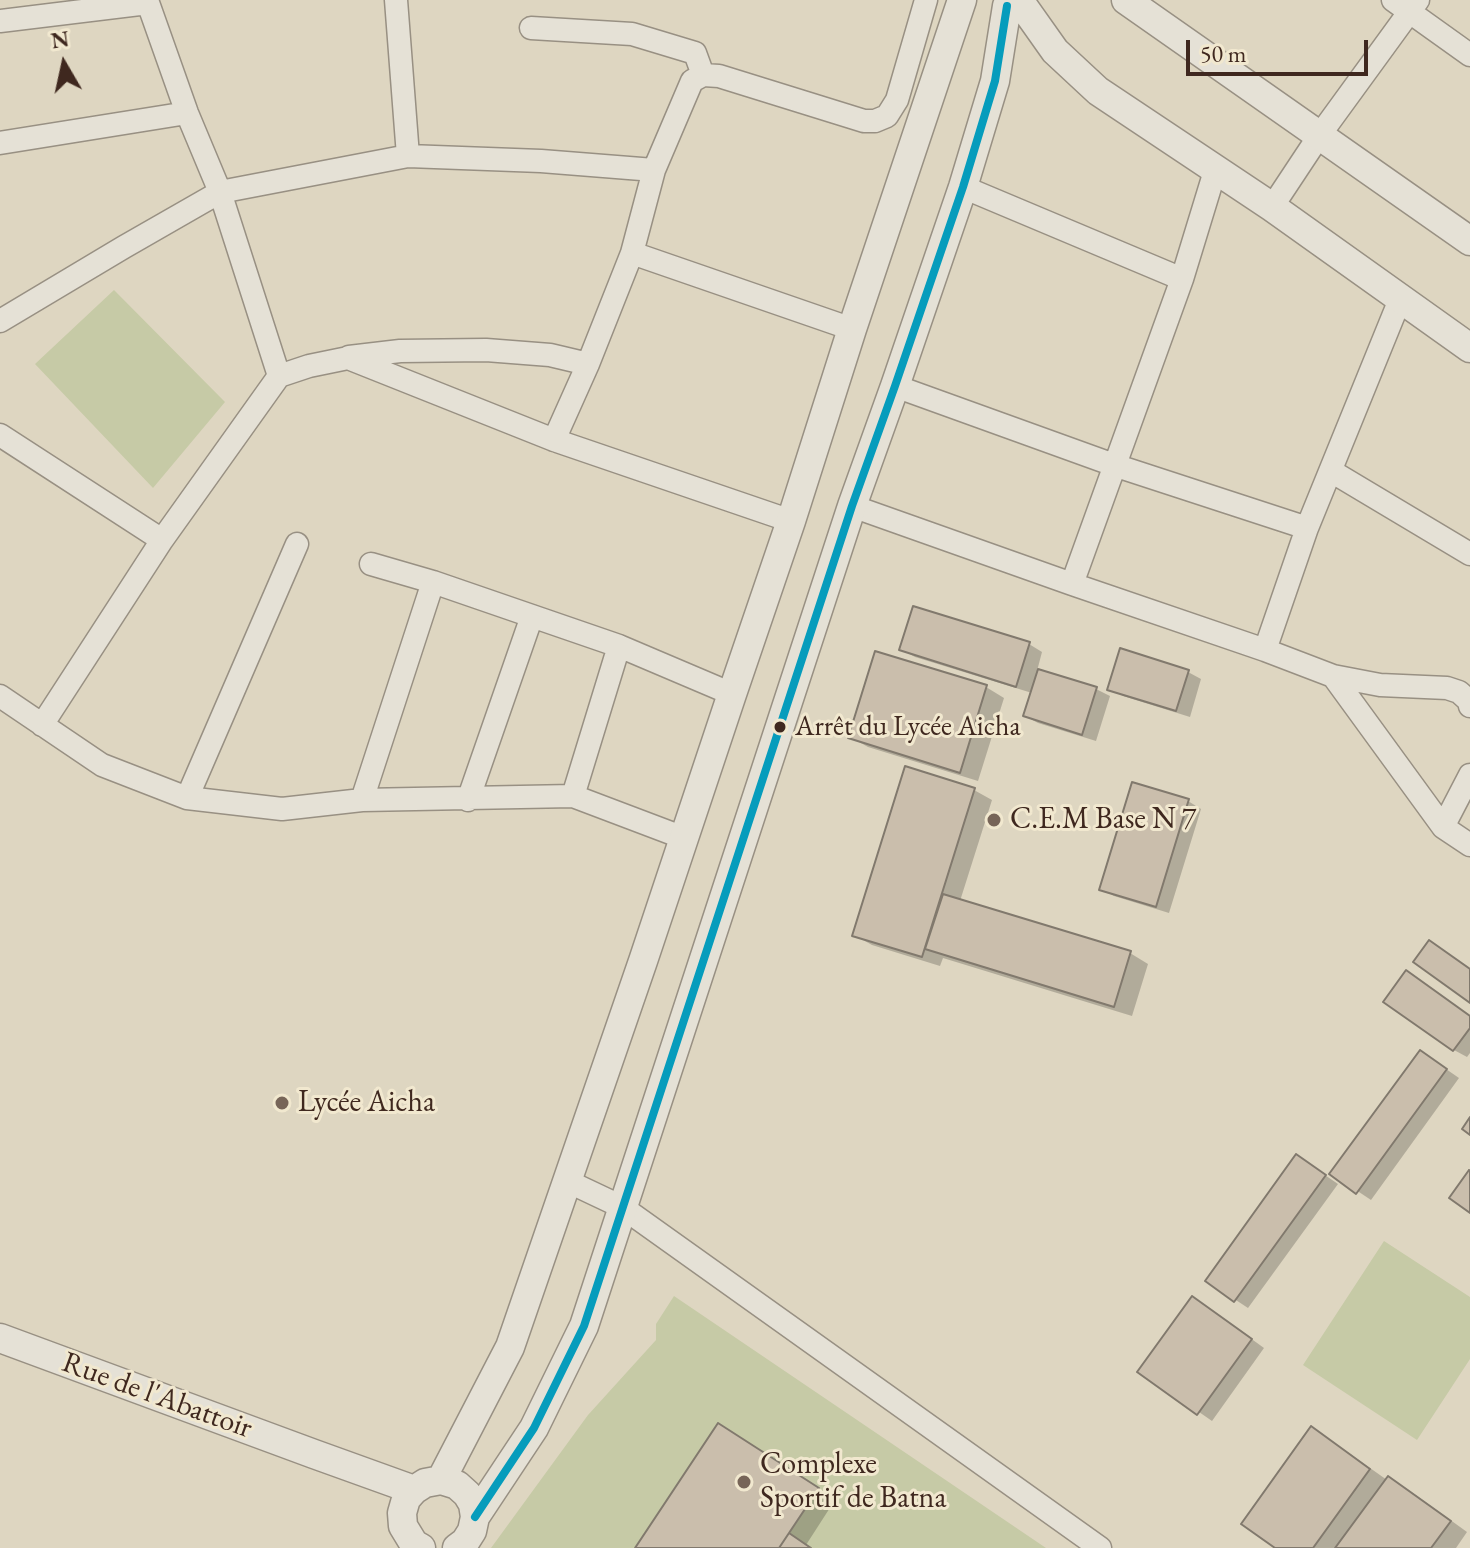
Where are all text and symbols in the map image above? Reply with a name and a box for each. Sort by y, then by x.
north arrow [24,24,104,104]
text: N [49,24,71,56]
scale bar [1190,24,1372,74]
text: 50 m [1200,38,1247,69]
place label: Arrêt du Lycée Aicha [795,710,1021,744]
marker: Arrêt du Lycée Aicha [772,719,788,735]
place label: C.E.M Base N 7 [1010,802,1196,838]
marker: C.E.M Base N 7 [985,811,1003,829]
place label: Lycée Aicha [298,1085,435,1121]
marker: Lycée Aicha [273,1094,291,1112]
street label: Rue de l'Abattoir [57,1345,257,1447]
place label: Complexe Sportif de Batna [760,1447,946,1518]
marker: Complexe Sportif de Batna [735,1473,753,1491]

